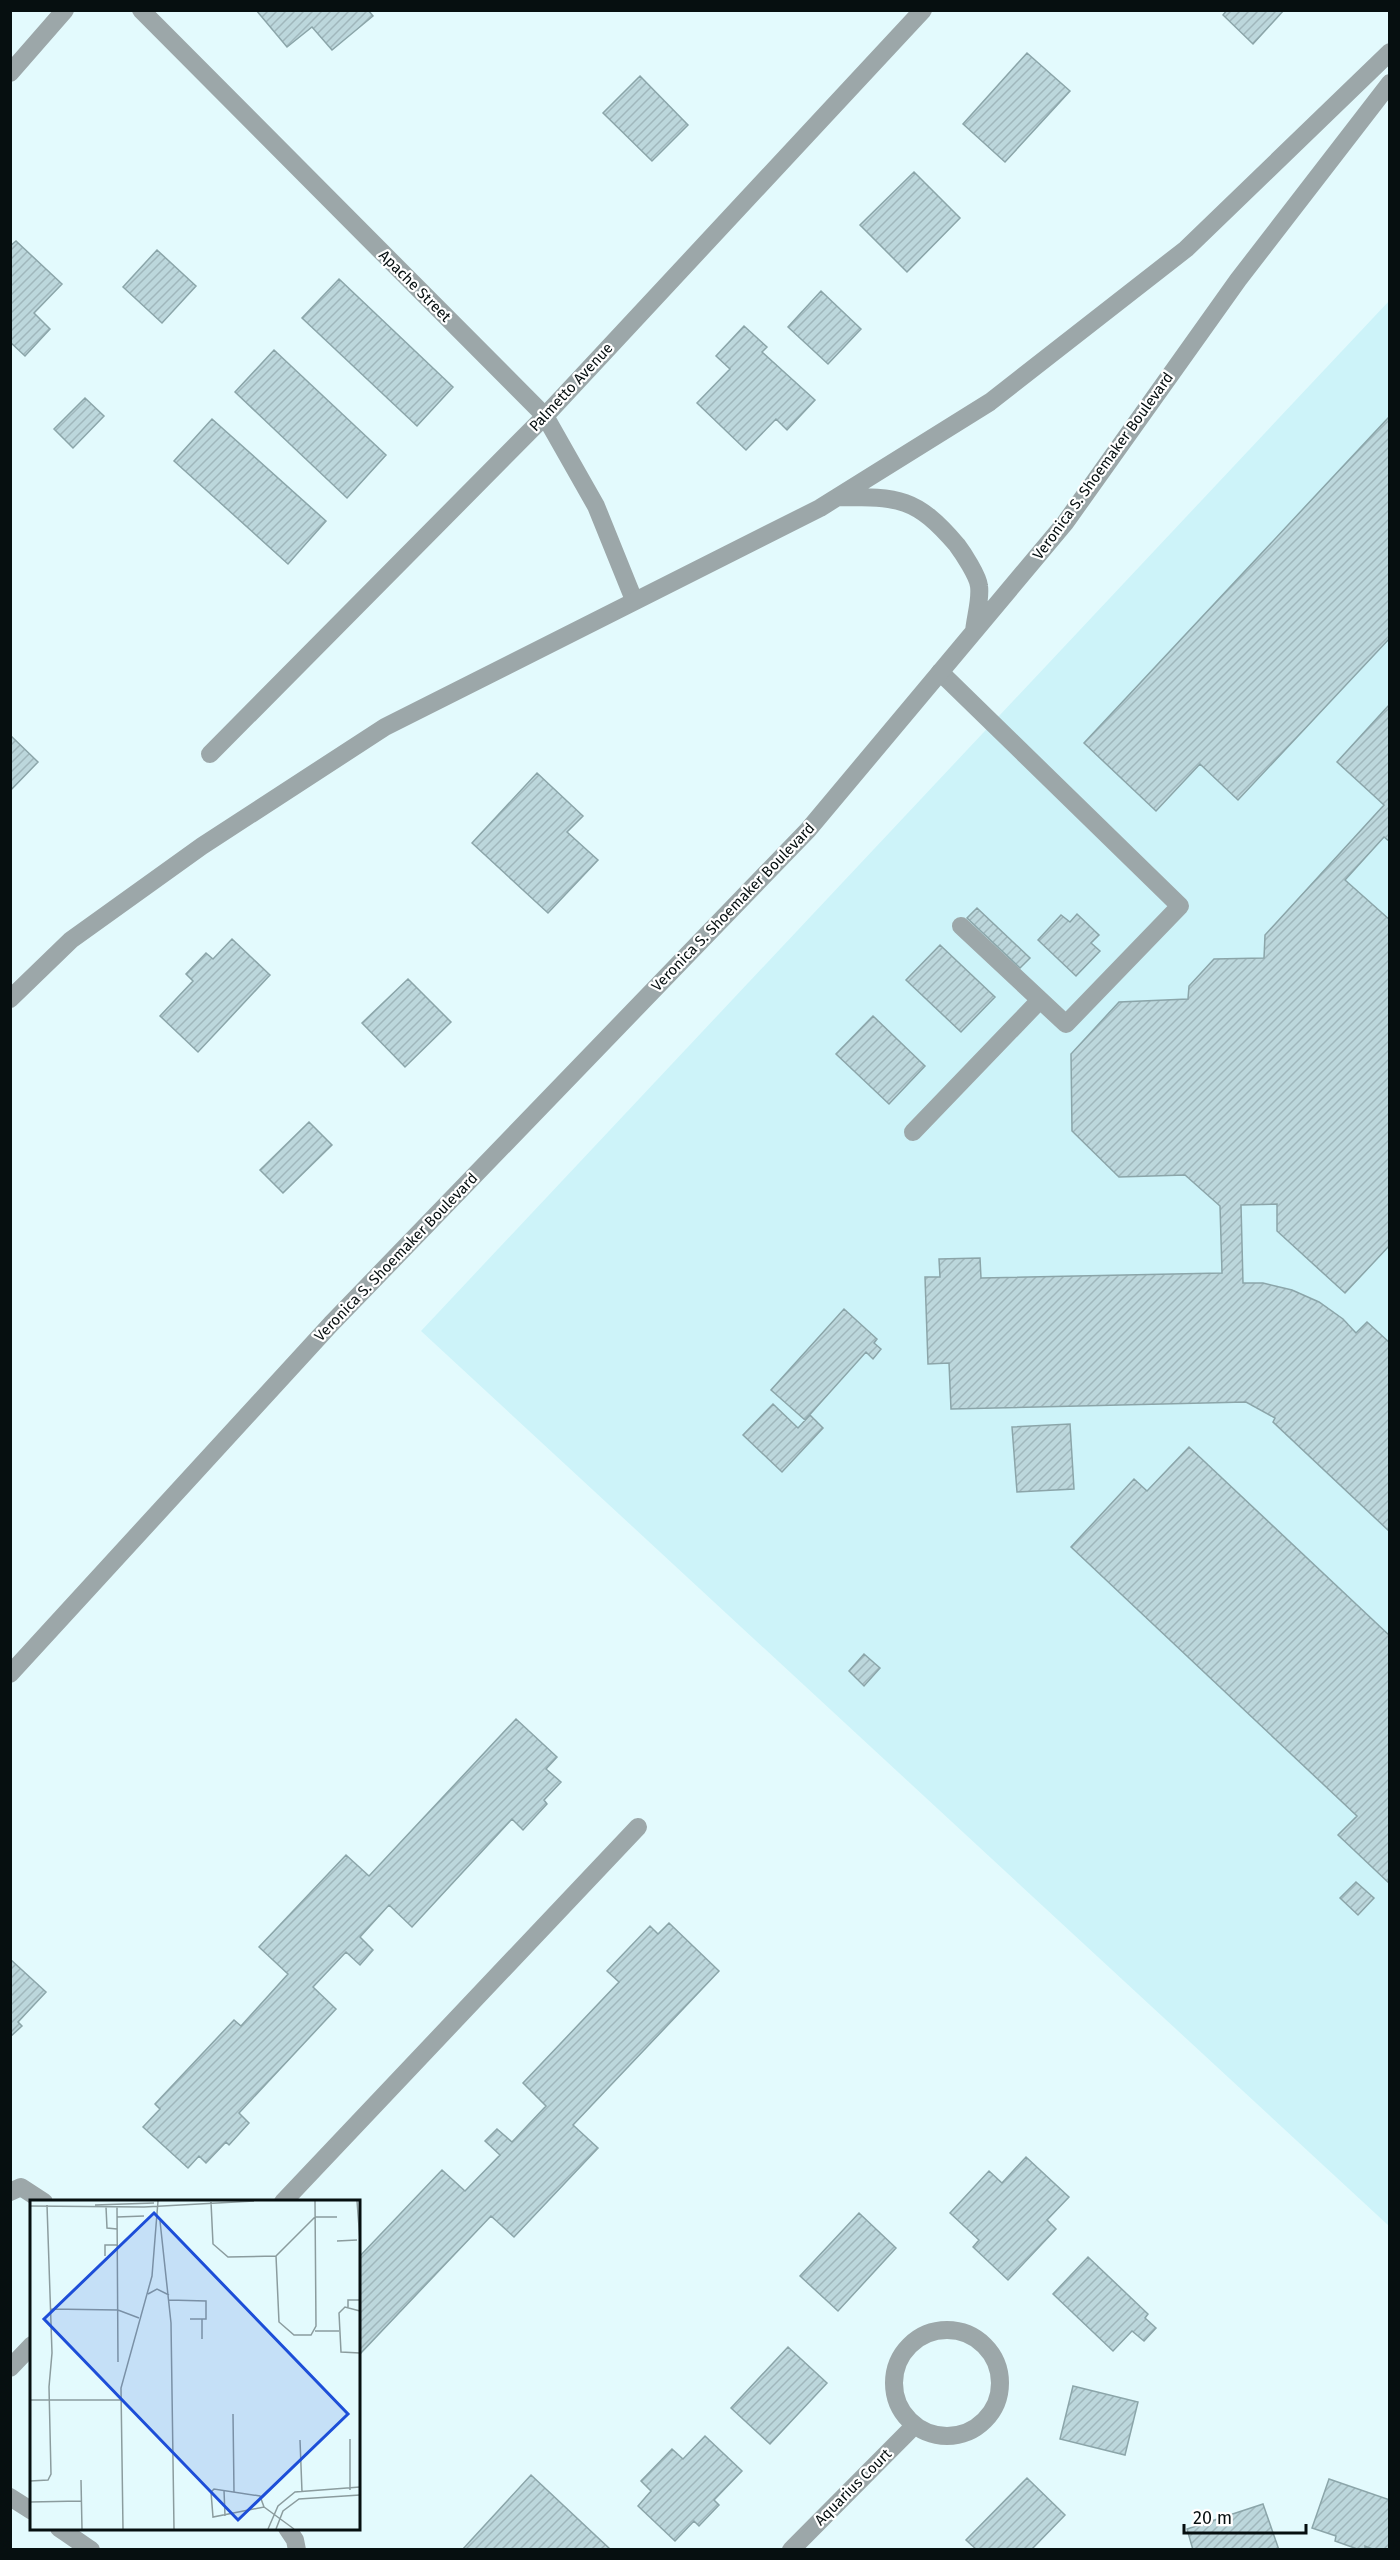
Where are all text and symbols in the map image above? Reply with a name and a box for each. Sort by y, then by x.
street label: Apache Street [375,246,455,326]
street label: Palmetto Avenue [525,339,617,435]
street label: Veronica S. Shoemaker Boulevard [1029,369,1177,563]
street label: Veronica S. Shoemaker Boulevard [648,819,818,995]
street label: Veronica S. Shoemaker Boulevard [311,1169,481,1345]
inset map [30,2200,360,2530]
street label: Aquarius Court [811,2445,895,2529]
scale bar [1184,2497,1306,2535]
text: 20 m [1193,2507,1232,2529]

